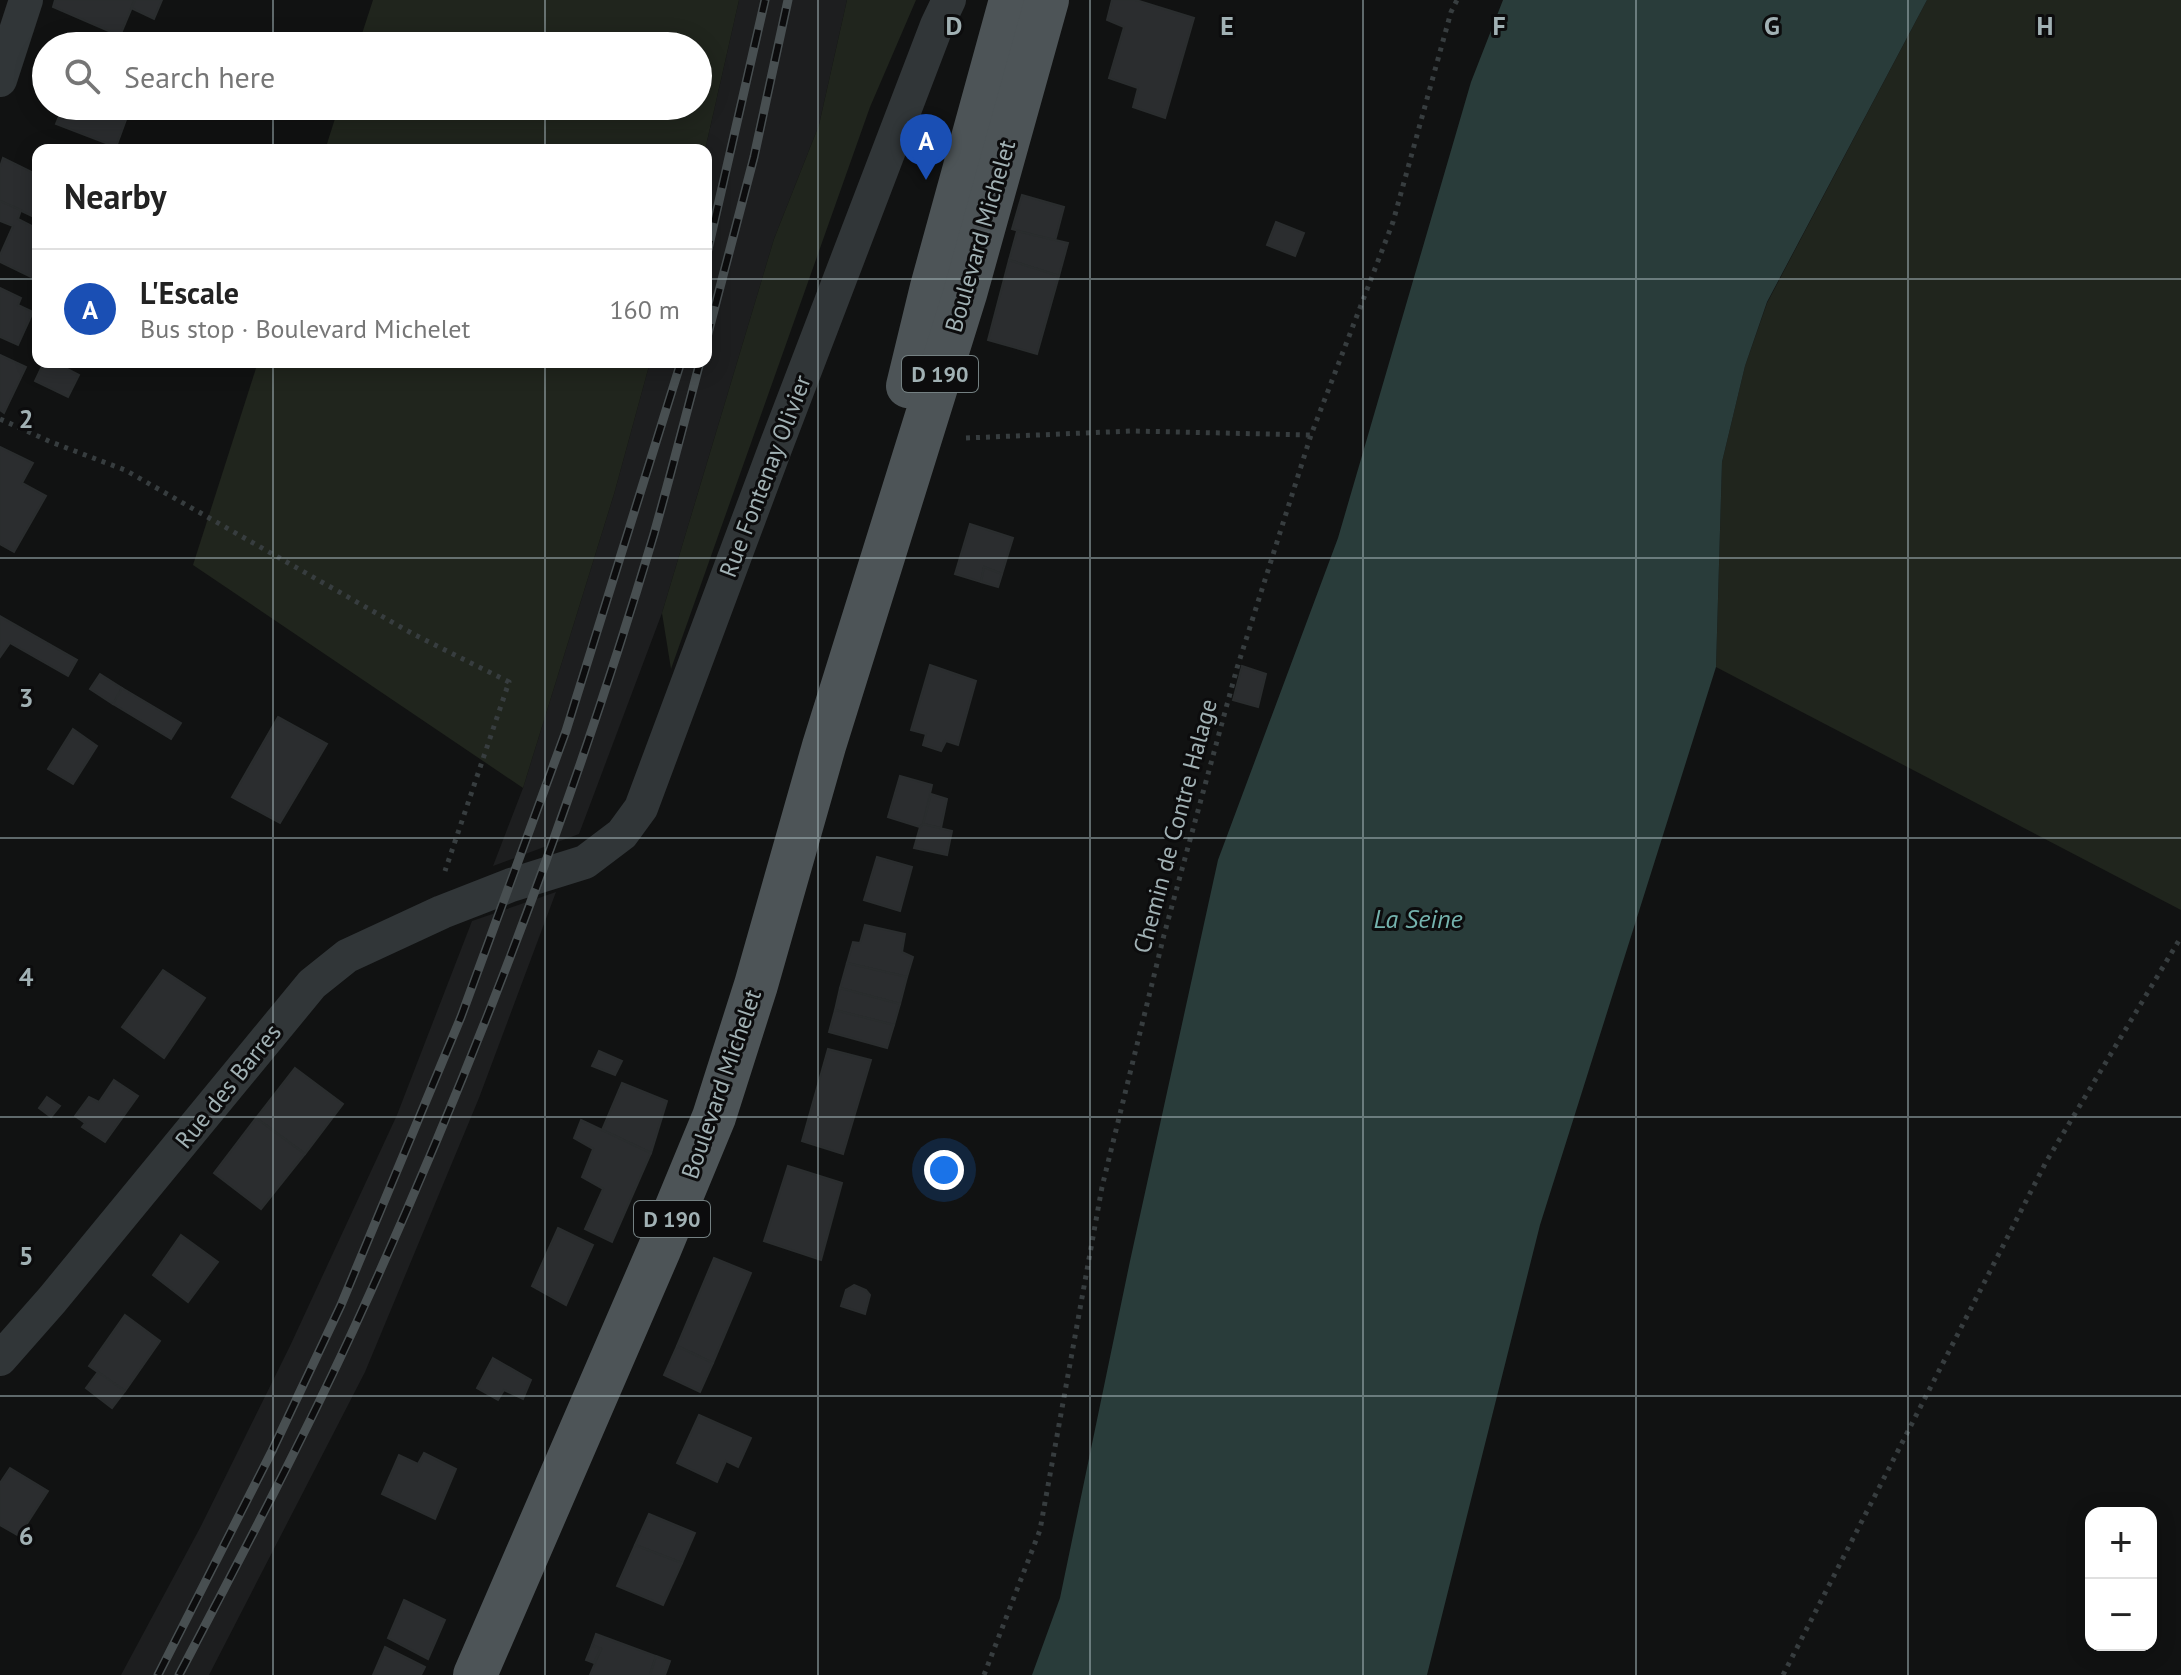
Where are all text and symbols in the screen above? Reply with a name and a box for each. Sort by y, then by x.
text: D [946,9,962,42]
text: E [1220,9,1234,42]
text: F [1492,9,1506,42]
text: G [1764,9,1780,42]
text: H [2037,9,2053,42]
search box [32,32,712,120]
icon: search [60,54,104,98]
text: Search here [124,57,275,96]
pin: A [900,114,952,180]
street label: Boulevard Michelet [938,136,1022,336]
text: Nearby [64,174,166,218]
text: L'Escale [140,273,239,312]
text: A [82,293,98,326]
text: 160 m [609,293,680,326]
text: Bus stop · Boulevard Michelet [140,312,470,345]
road number: D 190 [902,356,978,392]
street label: Rue Fontenay Olivier [712,371,818,581]
text: 2 [19,402,33,435]
text: 3 [19,681,33,714]
street label: Chemin de Contre Halage [1126,696,1224,956]
water label: La Seine [1373,902,1463,935]
text: 4 [19,960,34,993]
street label: Boulevard Michelet [674,985,768,1183]
street label: Rue des Barres [168,1017,288,1155]
your location [924,1150,964,1190]
road number: D 190 [634,1201,710,1237]
text: 5 [19,1239,33,1272]
map controls [2085,1507,2157,1651]
button: + [2085,1507,2157,1579]
text: 6 [19,1519,33,1552]
button: − [2085,1579,2157,1651]

